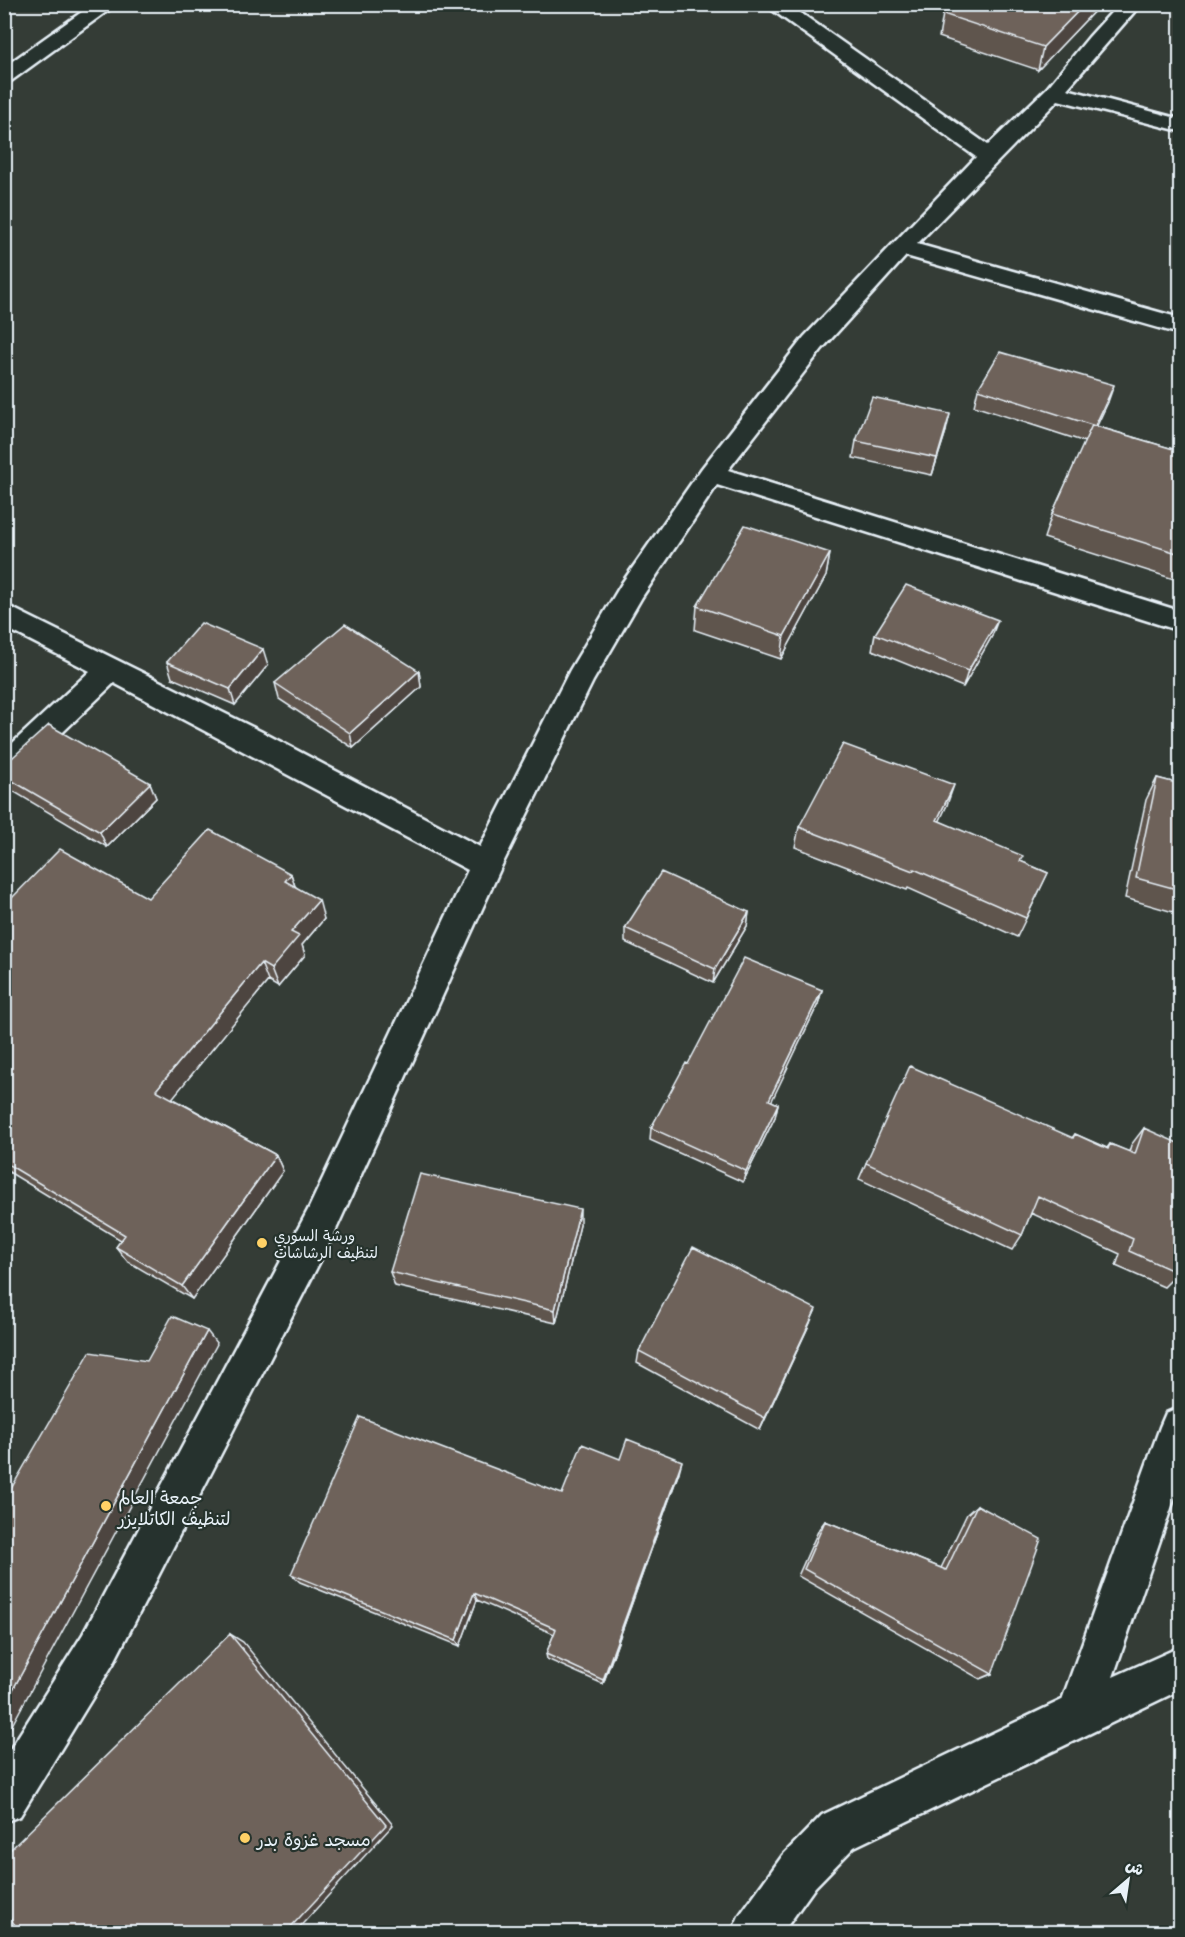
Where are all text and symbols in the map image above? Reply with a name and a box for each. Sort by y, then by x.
place label: ورشة السوري لتنظيف الرشاشات [274,1223,378,1263]
marker: ورشة السوري لتنظيف الرشاشات [255,1236,269,1250]
place label: جمعة العالم لتنظيف الكاتلايزر [116,1483,231,1531]
marker: جمعة العالم لتنظيف الكاتلايزر [99,1499,113,1513]
place label: مسجد غزوة بدر [255,1825,371,1852]
marker: مسجد غزوة بدر [238,1831,252,1845]
north arrow [1098,1850,1158,1910]
text: ش [1122,1851,1149,1881]

